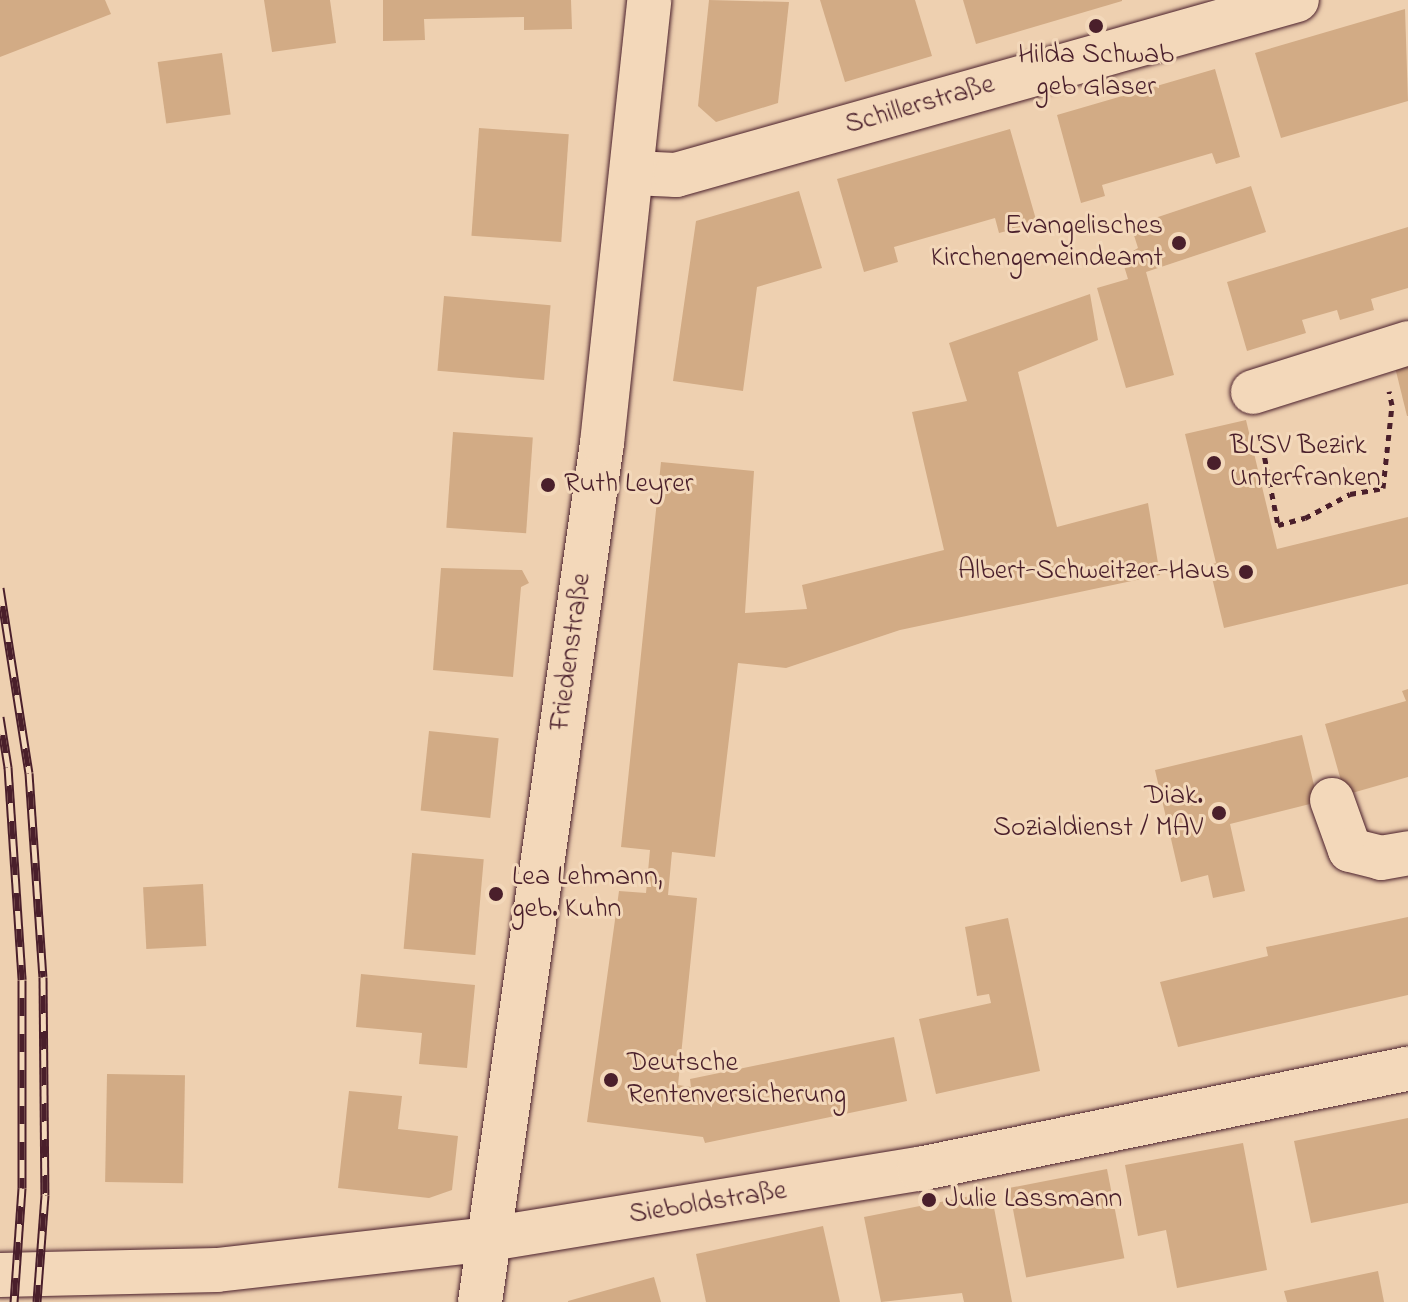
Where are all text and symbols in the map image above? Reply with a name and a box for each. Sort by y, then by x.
marker: Hilda Schwab geb Glaser [1087,17,1105,35]
place label: Hilda Schwab geb Glaser [1018,39,1174,105]
street label: Schillerstraße [841,69,999,143]
place label: Evangelisches Kirchengemeindeamt [931,210,1163,276]
marker: Evangelisches Kirchengemeindeamt [1170,234,1188,252]
place label: BLSV Bezirk Unterfranken [1230,430,1380,496]
marker: BLSV Bezirk Unterfranken [1205,454,1223,472]
place label: Ruth Leyrer [564,468,693,502]
marker: Ruth Leyrer [539,476,557,494]
place label: Albert-Schweitzer-Haus [958,555,1230,589]
marker: Albert-Schweitzer-Haus [1237,563,1255,581]
street label: Friedenstraße [544,571,600,733]
place label: Diak. Sozialdienst / MAV [993,780,1203,846]
marker: Diak. Sozialdienst / MAV [1210,804,1228,822]
place label: Lea Lehmann, geb. Kuhn [512,861,662,927]
marker: Lea Lehmann, geb. Kuhn [487,885,505,903]
place label: Deutsche Rentenversicherung [627,1047,846,1113]
marker: Deutsche Rentenversicherung [602,1071,620,1089]
street label: Sieboldstraße [627,1175,789,1233]
place label: Julie Lassmann [945,1183,1122,1217]
marker: Julie Lassmann [920,1191,938,1209]

